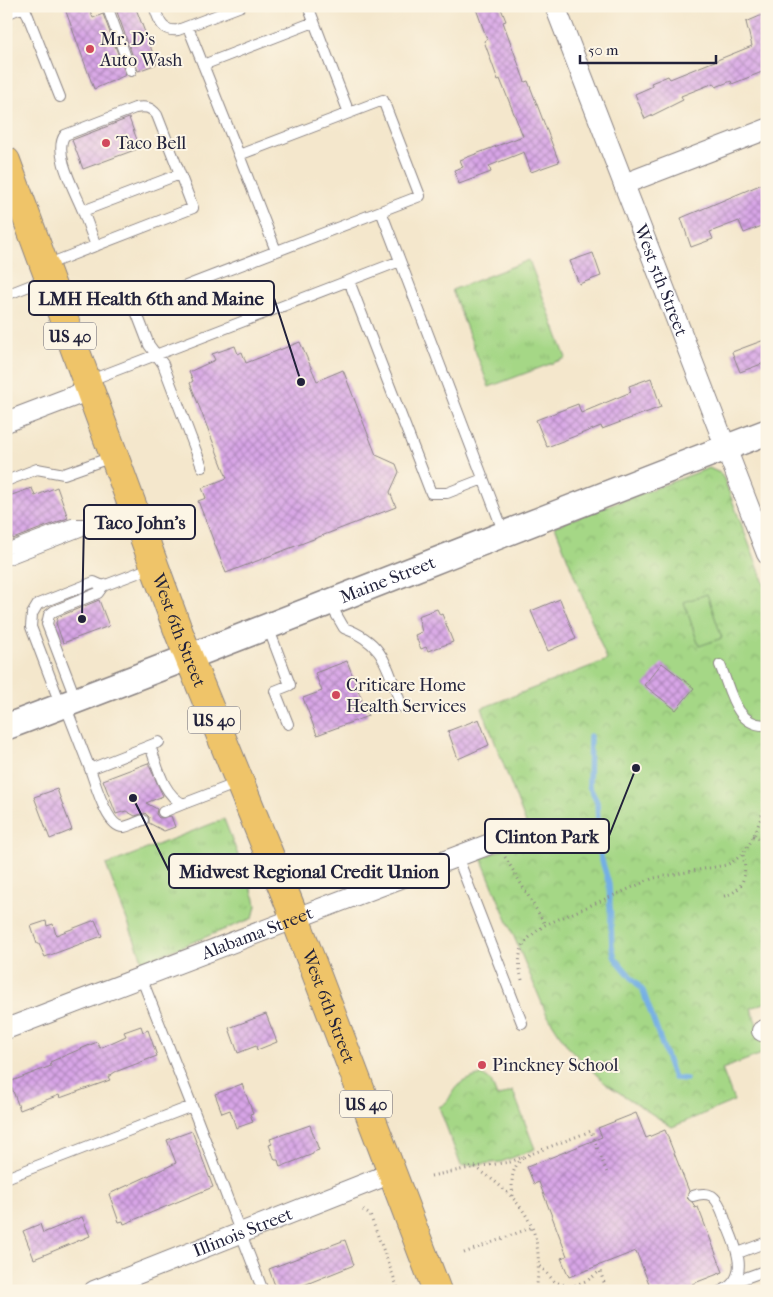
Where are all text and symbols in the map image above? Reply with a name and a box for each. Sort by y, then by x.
place label: Mr. D's Auto Wash [99,29,182,71]
scale bar [580,32,717,64]
text: 50 m [588,41,619,59]
marker: Mr. D's Auto Wash [84,43,96,55]
place label: Taco Bell [116,133,186,154]
marker: Taco Bell [100,137,112,149]
street label: West 5th Street [630,220,692,340]
callout: LMH Health 6th and Maine [29,281,274,315]
text: LMH Health 6th and Maine [38,288,264,310]
road number: US 40 [44,322,96,350]
callout: Taco John's [84,505,195,539]
text: Taco John's [94,512,185,534]
street label: Maine Street [337,551,439,608]
street label: West 6th Street [147,570,211,691]
place label: Criticare Home Health Services [346,675,466,717]
marker: Criticare Home Health Services [330,689,342,701]
road number: US 40 [188,706,240,734]
callout: Clinton Park [485,819,609,853]
text: Clinton Park [495,826,600,848]
callout: Midwest Regional Credit Union [169,854,449,888]
text: Midwest Regional Credit Union [178,861,440,883]
street label: Alabama Street [198,902,316,964]
street label: West 6th Street [297,946,360,1067]
place label: Pinckney School [492,1055,618,1076]
marker: Pinckney School [476,1059,488,1071]
road number: US 40 [340,1090,392,1118]
street label: Illinois Street [190,1203,296,1261]

